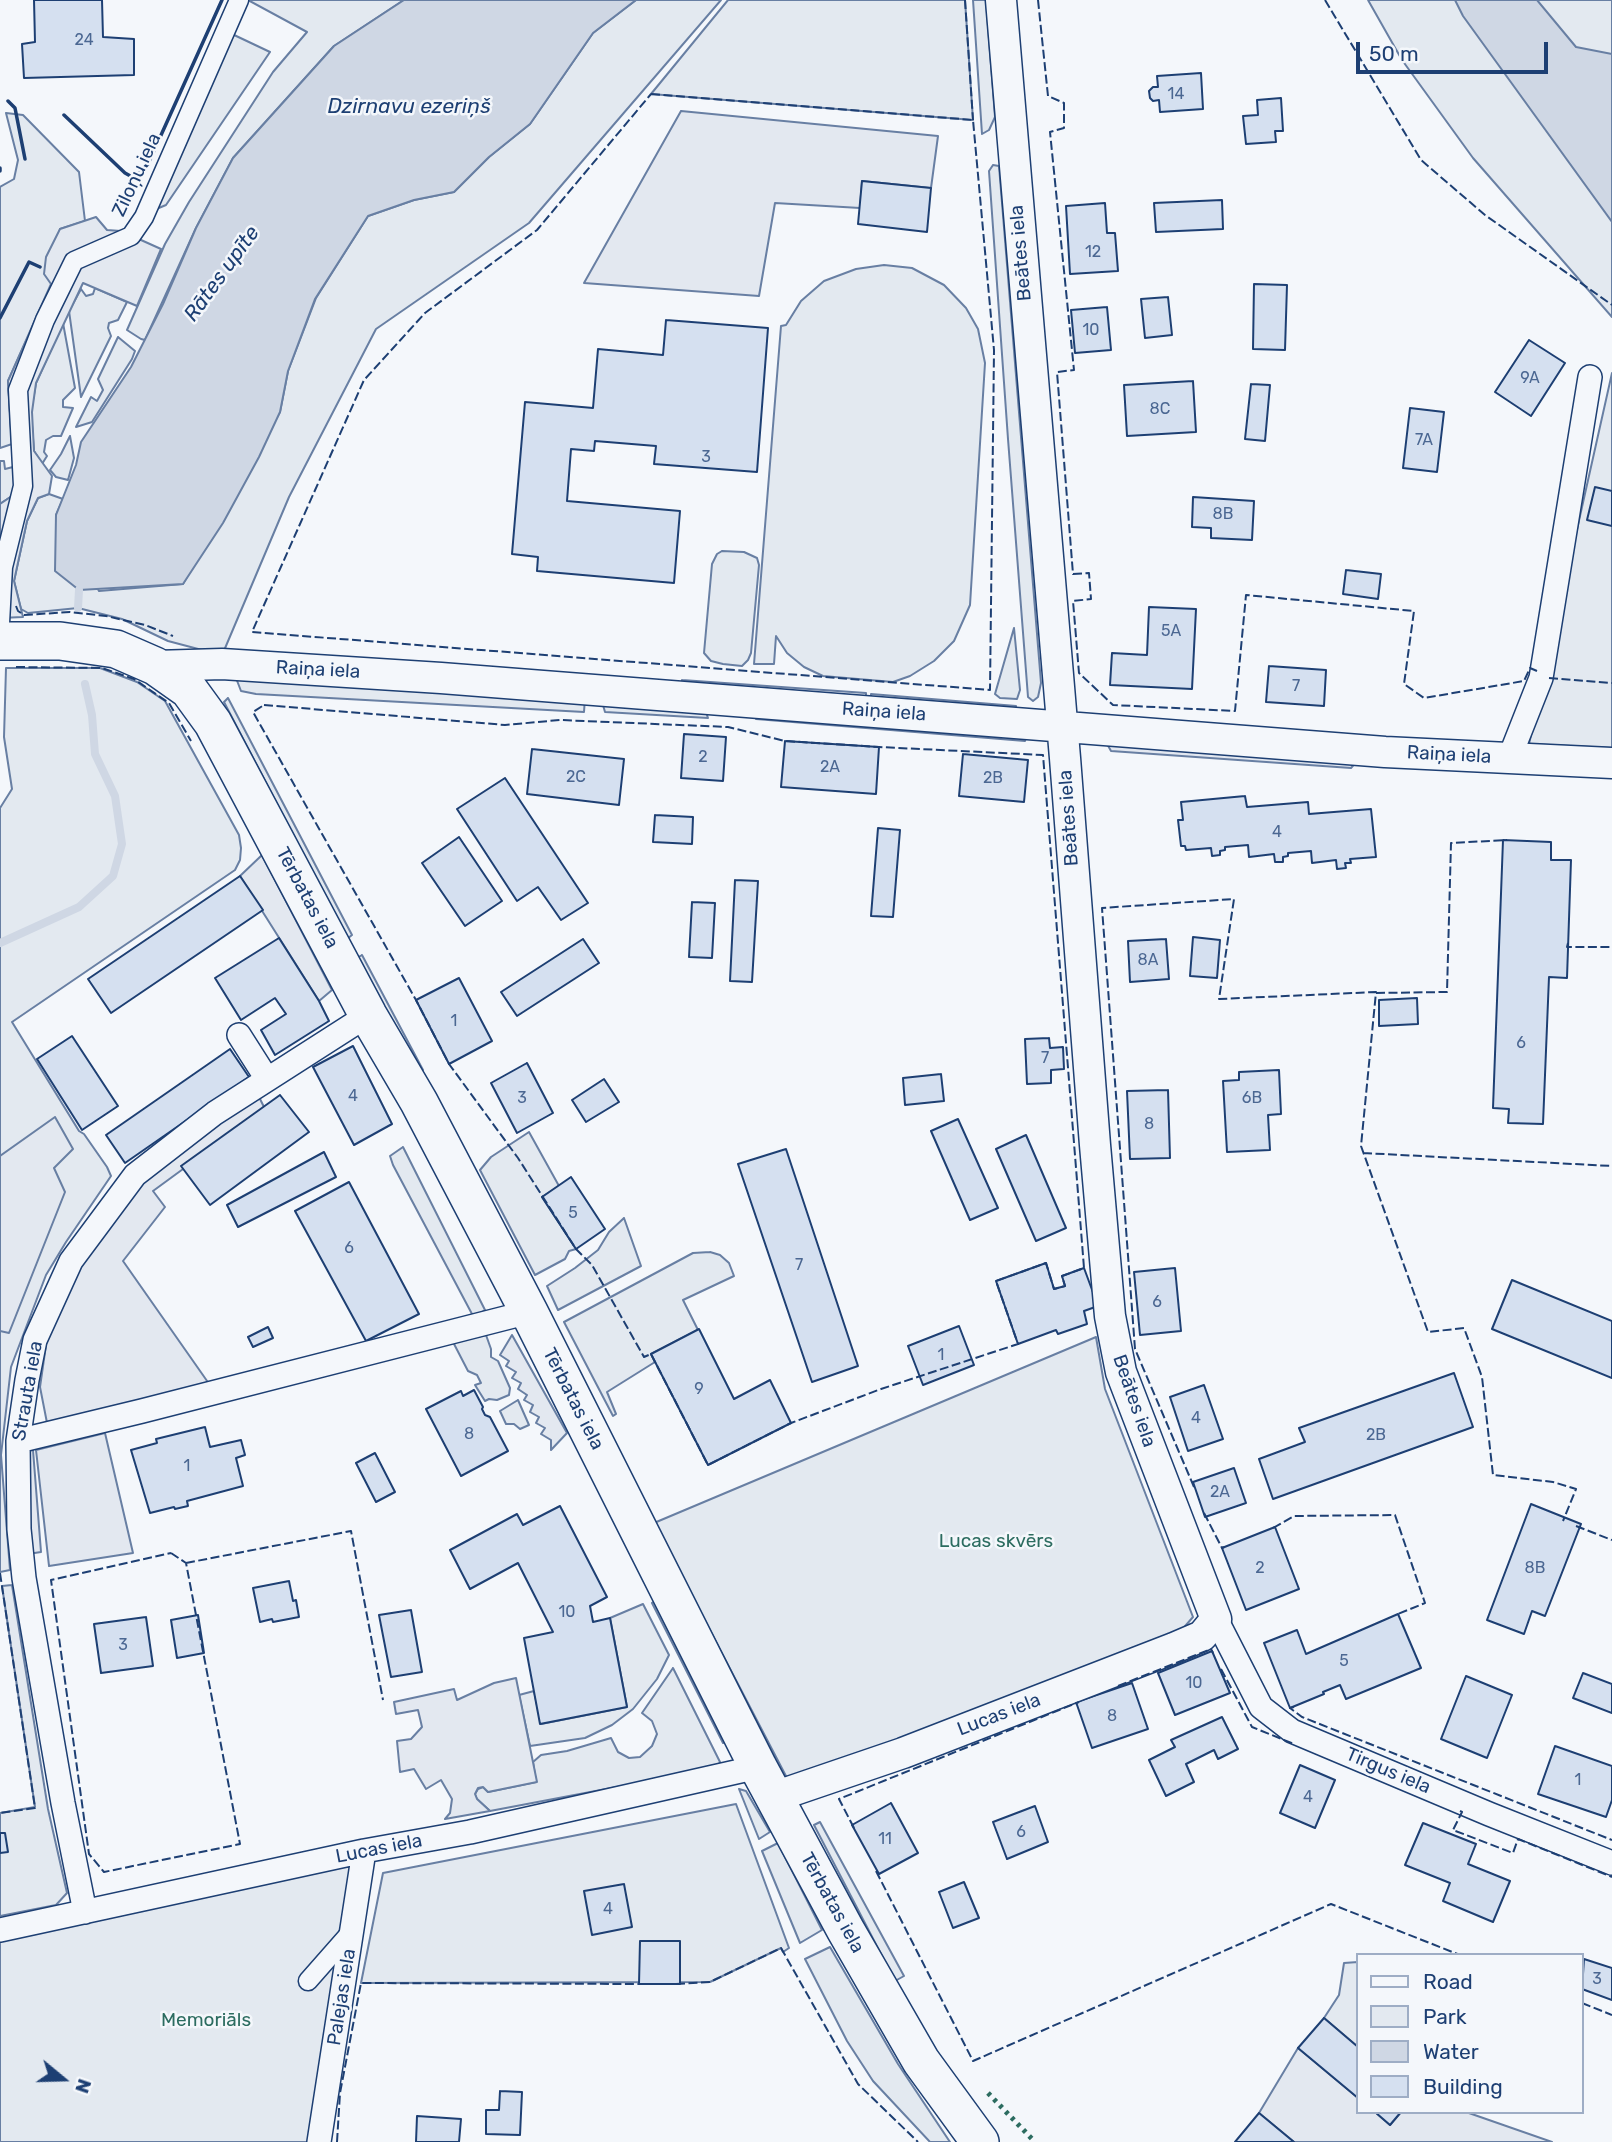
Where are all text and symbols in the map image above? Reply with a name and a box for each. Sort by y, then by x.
scale bar [1360,28,1552,72]
house number: 24 [74,30,94,50]
text: 50 m [1369,41,1419,66]
house number: 14 [1168,84,1184,104]
water label: Dzirnavu ezeriņš [327,94,491,120]
street label: Ziloņu iela [108,130,166,220]
street label: Beātes iela [1005,204,1037,302]
water label: Rātes upīte [179,221,265,327]
house number: 12 [1085,242,1101,262]
house number: 10 [1082,320,1100,340]
house number: 9A [1520,368,1540,388]
house number: 8C [1150,399,1170,419]
house number: 7A [1415,430,1433,450]
house number: 3 [701,447,711,467]
house number: 8B [1213,504,1233,524]
house number: 5A [1161,621,1181,641]
street label: Raiņa iela [275,656,361,684]
house number: 7 [1292,676,1300,696]
street label: Raiņa iela [841,698,927,726]
street label: Raiņa iela [1406,741,1492,769]
house number: 2 [698,747,708,767]
house number: 2A [820,757,840,777]
house number: 2C [566,767,586,787]
house number: 2B [983,768,1003,788]
street label: Beātes iela [1054,769,1084,867]
house number: 4 [1272,822,1282,842]
street label: Tērbatas iela [271,843,343,953]
house number: 8A [1138,950,1158,970]
house number: 1 [451,1011,457,1031]
house number: 6 [1516,1033,1526,1053]
house number: 7 [1041,1048,1049,1068]
house number: 4 [348,1086,358,1106]
house number: 3 [517,1088,527,1108]
house number: 6B [1242,1088,1262,1108]
house number: 8 [1144,1114,1154,1134]
house number: 5 [568,1203,578,1223]
house number: 6 [344,1238,354,1258]
house number: 7 [795,1255,803,1275]
house number: 6 [1152,1292,1162,1312]
street label: Strauta iela [8,1339,48,1443]
street label: Tērbatas iela [538,1344,608,1454]
house number: 1 [938,1345,944,1365]
street label: Beātes iela [1108,1352,1160,1450]
house number: 9 [694,1379,704,1399]
house number: 4 [1191,1408,1201,1428]
house number: 8 [464,1424,474,1444]
house number: 2B [1366,1425,1386,1445]
house number: 1 [184,1456,190,1476]
house number: 2A [1210,1482,1230,1502]
park label: Lucas skvērs [939,1531,1053,1553]
house number: 2 [1255,1558,1265,1578]
house number: 8B [1525,1558,1545,1578]
house number: 10 [558,1602,576,1622]
house number: 3 [118,1635,128,1655]
house number: 5 [1339,1651,1349,1671]
house number: 10 [1185,1673,1203,1693]
street label: Lucas iela [954,1689,1044,1741]
house number: 8 [1107,1706,1117,1726]
street label: Tirgus iela [1342,1743,1434,1799]
house number: 1 [1575,1770,1581,1790]
house number: 4 [1303,1787,1313,1807]
house number: 6 [1016,1822,1026,1842]
street label: Lucas iela [334,1829,424,1869]
house number: 11 [878,1829,892,1849]
street label: Tērbatas iela [795,1849,869,1957]
house number: 4 [603,1899,613,1919]
street label: Palejas iela [323,1947,361,2047]
legend [1356,1953,1584,2114]
text: Road [1423,1969,1473,1994]
house number: 3 [1592,1969,1602,1989]
text: Park [1423,2004,1467,2029]
park label: Memoriāls [161,2010,251,2032]
text: Water [1423,2039,1479,2064]
north arrow [28,2044,98,2114]
text: Building [1423,2074,1503,2099]
text: N [70,2076,96,2096]

